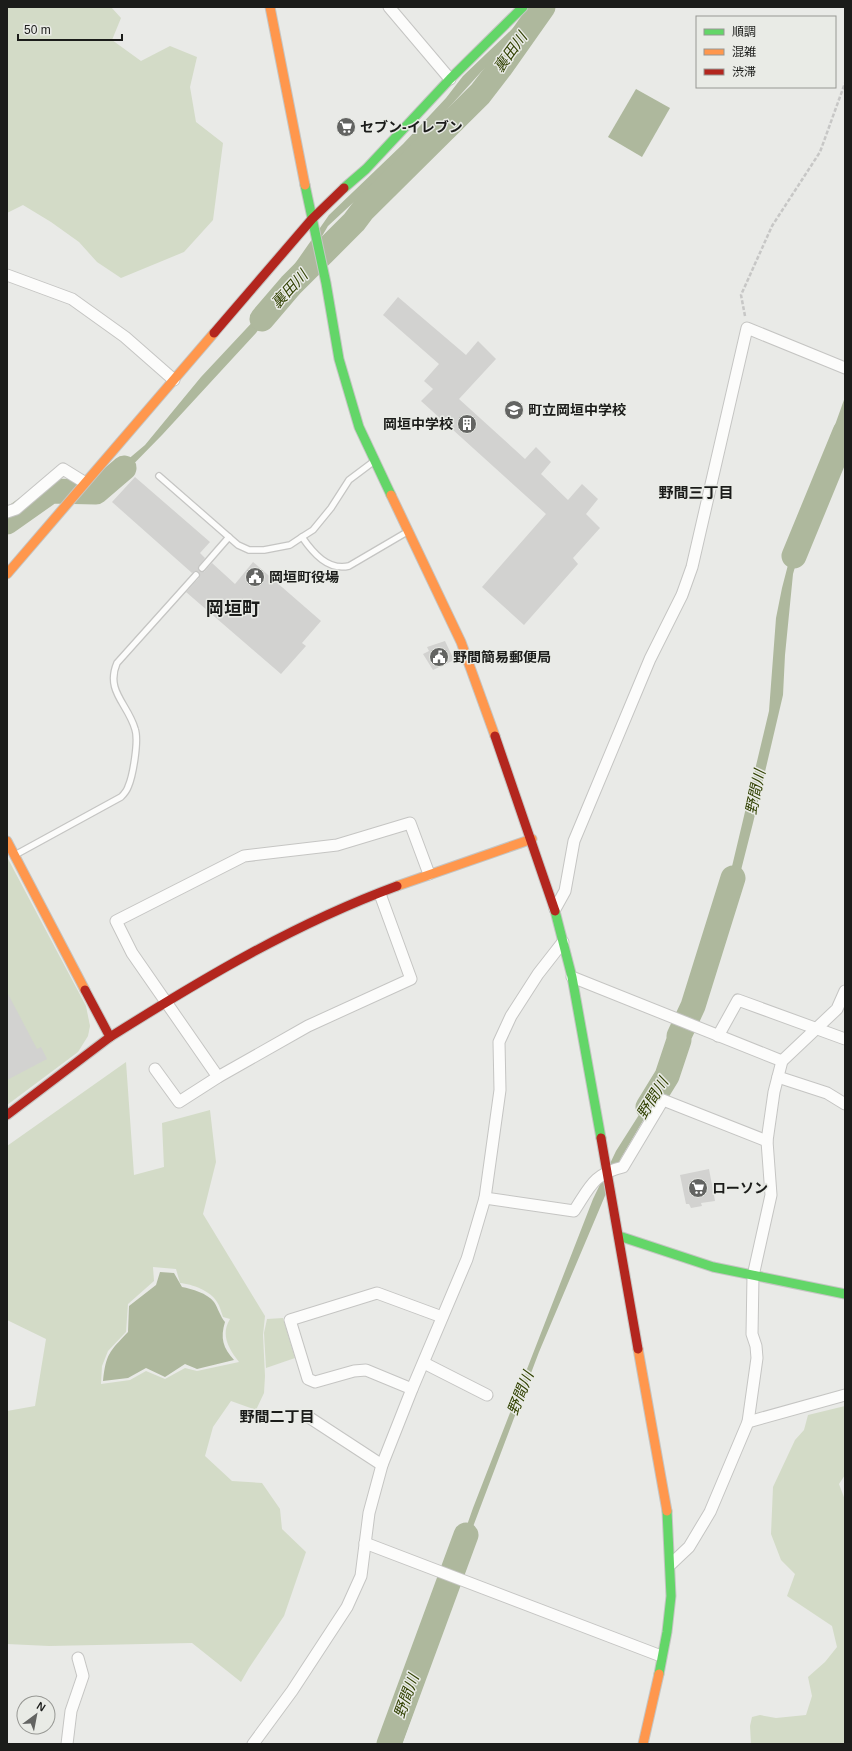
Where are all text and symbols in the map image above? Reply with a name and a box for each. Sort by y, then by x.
scale bar [18,16,122,42]
legend [696,16,836,88]
text: 50 m [24,23,51,37]
text: 順調 [732,25,756,39]
water label: 裏田川 [490,27,531,75]
text: 混雑 [732,45,756,59]
text: 渋滞 [732,65,756,79]
supermarket icon: セブン-イレブン [335,116,357,138]
place label: セブン-イレブン [360,119,463,135]
water label: 裏田川 [267,265,312,311]
school or university icon: 町立岡垣中学校 [503,399,525,421]
place label: 町立岡垣中学校 [528,402,626,418]
building icon: 岡垣中学校 [456,413,478,435]
place label: 岡垣中学校 [383,416,453,432]
district label: 野間三丁目 [658,484,734,501]
public building icon: 岡垣町役場 [244,566,266,588]
place label: 岡垣町役場 [269,569,339,585]
district label: 岡垣町 [206,599,260,619]
public building icon: 野間簡易郵便局 [428,646,450,668]
place label: 野間簡易郵便局 [453,649,551,665]
water label: 野間川 [742,766,768,816]
water label: 野間川 [633,1073,672,1122]
supermarket icon: ローソン [687,1177,709,1199]
place label: ローソン [712,1180,768,1196]
water label: 野間川 [504,1367,537,1417]
district label: 野間二丁目 [239,1408,315,1425]
water label: 野間川 [390,1670,422,1720]
north arrow [16,1695,56,1735]
text: N [35,1699,48,1714]

